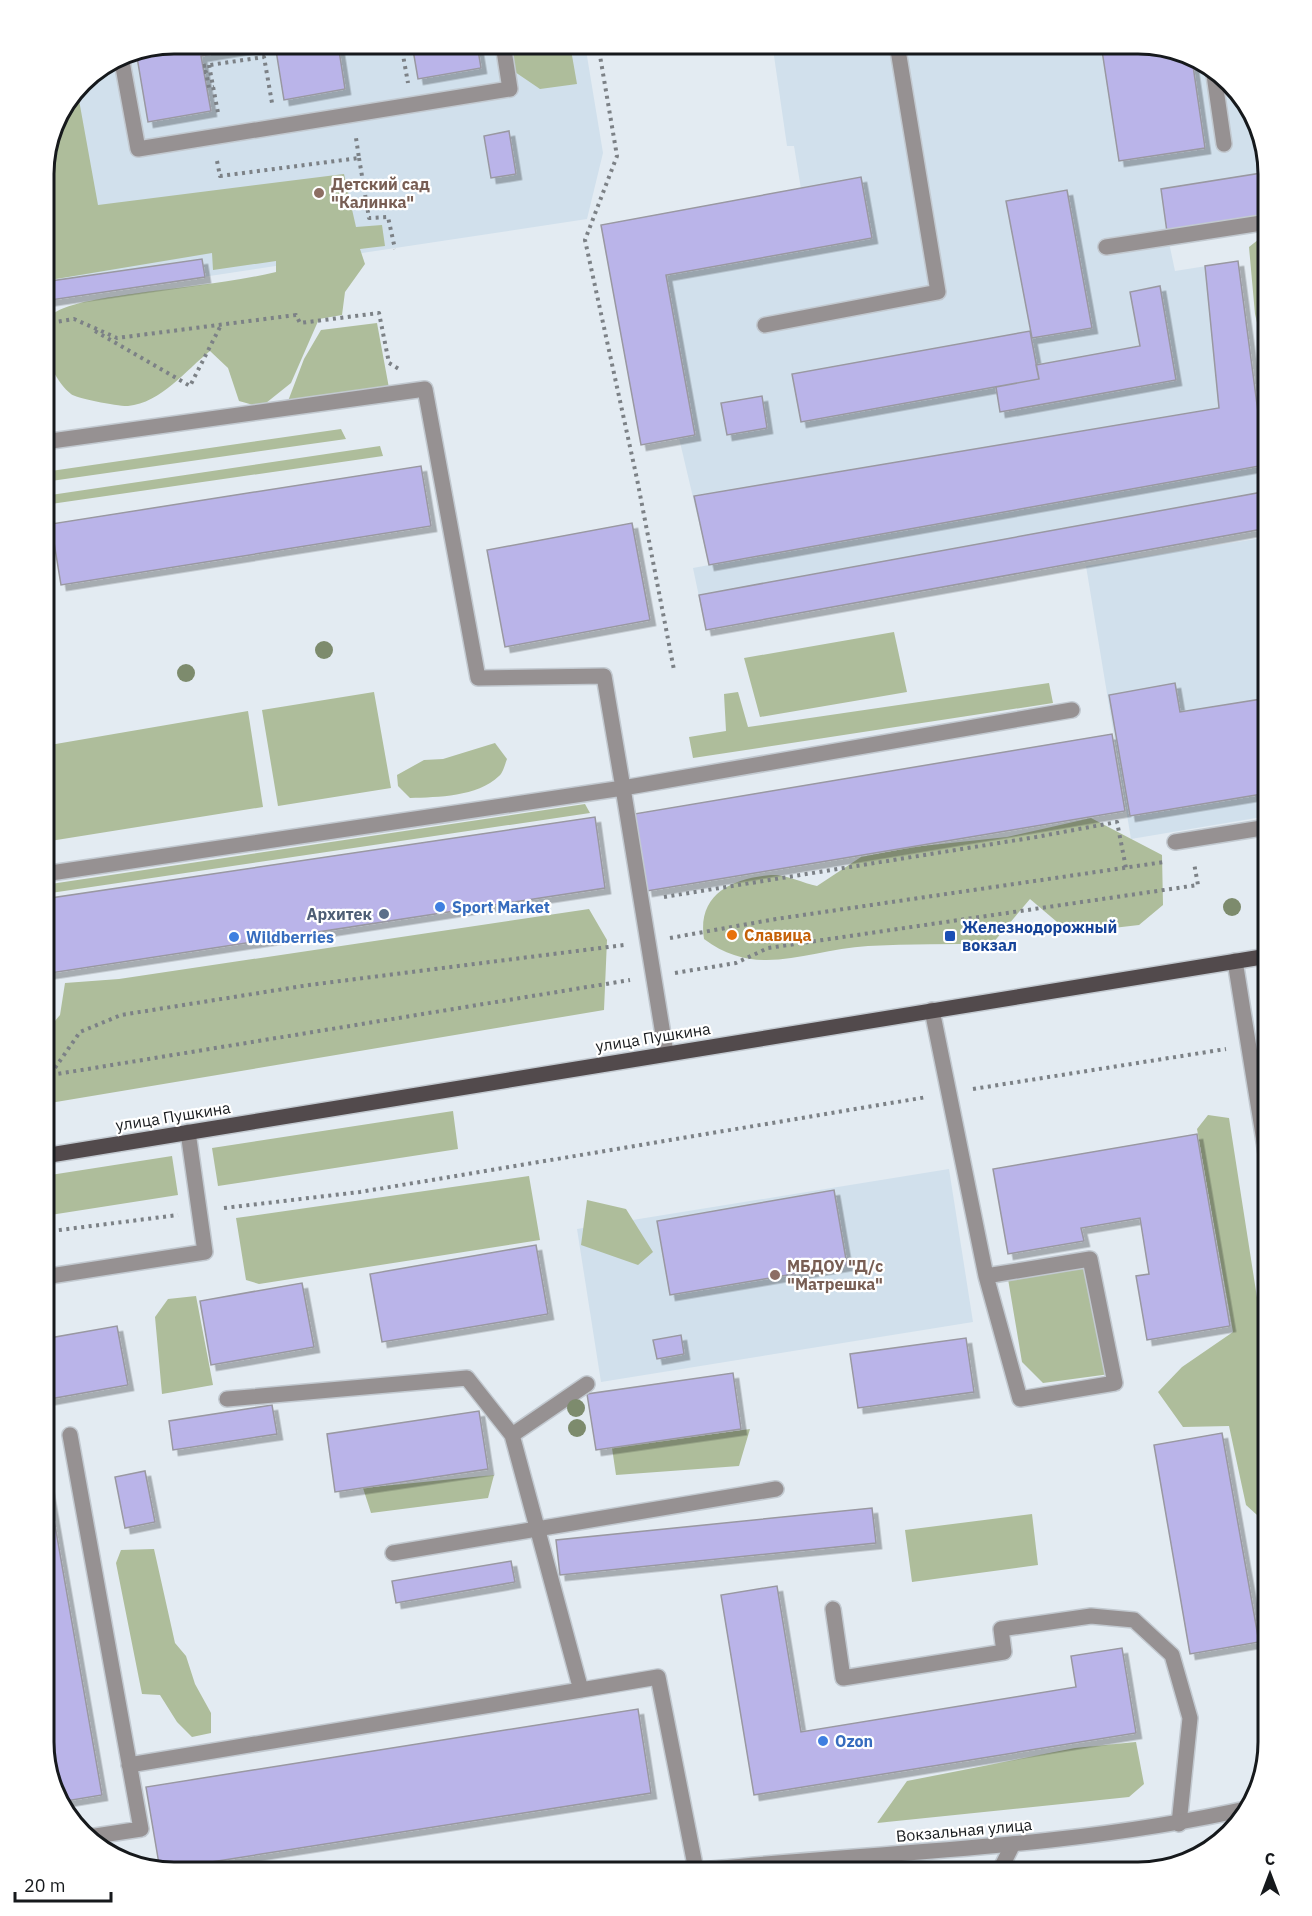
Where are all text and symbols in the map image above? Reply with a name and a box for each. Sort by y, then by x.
place label: Детский сад "Калинка" [331,174,430,212]
marker: Детский сад "Калинка" [312,186,326,200]
place label: Sport Market [452,897,550,917]
marker: Sport Market [433,900,447,914]
place label: Архитек [307,904,372,924]
marker: Архитек [377,907,391,921]
place label: Железнодорожный вокзал [962,917,1117,955]
place label: Славица [744,925,812,945]
place label: Wildberries [246,927,334,947]
marker: Славица [725,928,739,942]
marker: Железнодорожный вокзал [943,929,957,943]
marker: Wildberries [227,930,241,944]
street label: улица Пушкина [594,1018,712,1056]
street label: улица Пушкина [114,1097,232,1135]
place label: МБДОУ "Д/с "Матрешка" [787,1256,883,1294]
marker: МБДОУ "Д/с "Матрешка" [768,1268,782,1282]
place label: Ozon [835,1731,873,1751]
marker: Ozon [816,1734,830,1748]
street label: Вокзальная улица [895,1814,1033,1846]
north arrow [1240,1844,1300,1904]
text: С [1265,1849,1275,1869]
scale bar [15,1865,111,1903]
text: 20 m [24,1874,66,1897]

